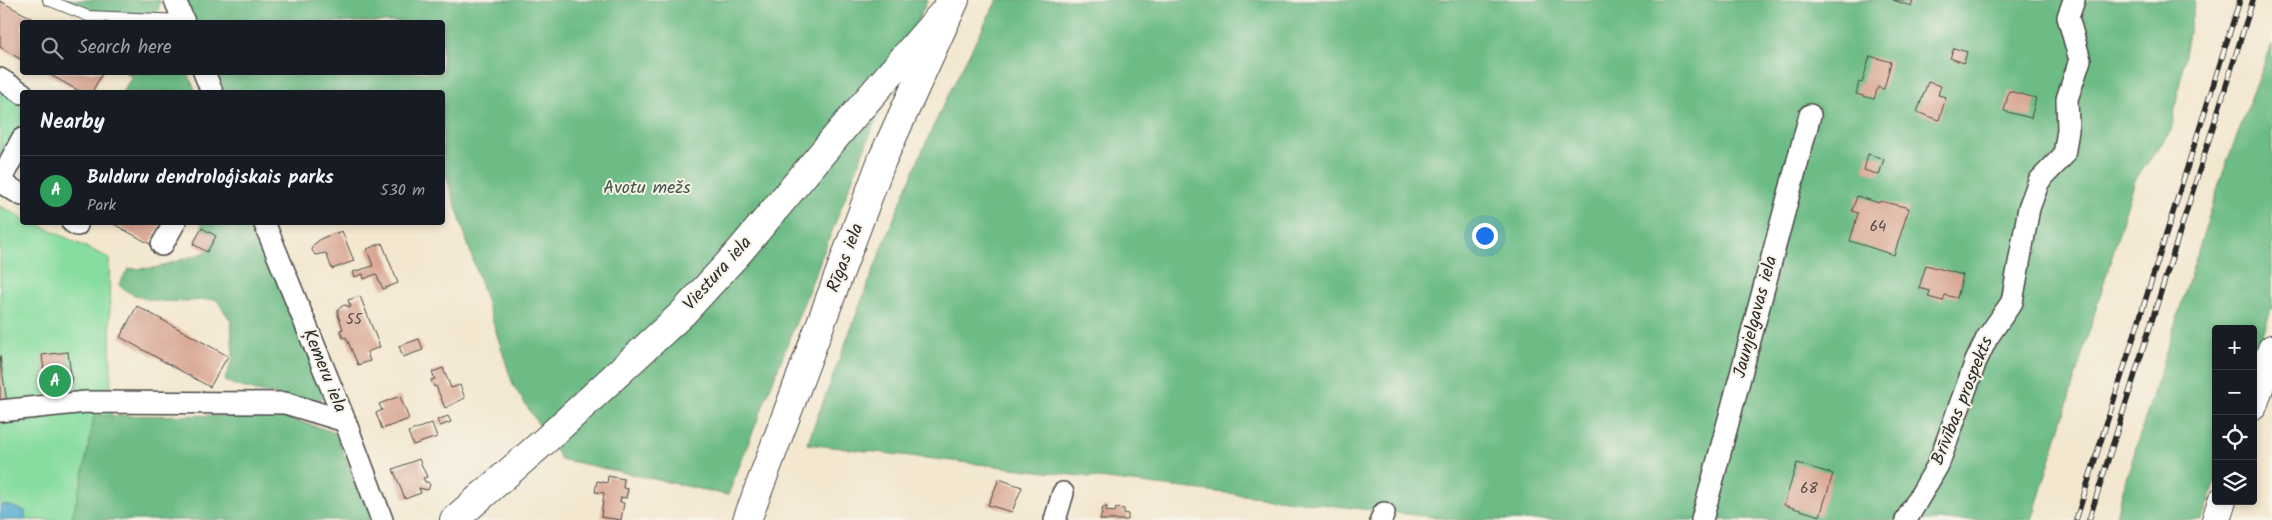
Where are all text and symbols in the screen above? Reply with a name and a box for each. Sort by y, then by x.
search box [20,20,445,75]
text: Search here [78,33,172,63]
icon: search [38,34,66,62]
text: Nearby [40,106,105,139]
text: Bulduru dendroloģiskais parks [87,163,334,193]
park label: Avotu mežs [603,174,691,203]
text: A [51,178,61,203]
text: 530 m [380,178,425,203]
text: Park [87,193,116,218]
house number: 64 [1870,215,1886,239]
street label: Rīgas iela [820,219,872,297]
your location [1472,223,1498,249]
street label: Viestura iela [676,230,760,318]
street label: Jaunjelgavas iela [1726,253,1786,381]
house number: 55 [346,308,363,332]
street label: Ķemeru iela [294,325,354,417]
map controls [2212,325,2257,505]
button: + [2212,325,2257,370]
street label: Brīvības prospekts [1924,332,2002,470]
pin: A [39,362,71,400]
button: − [2212,370,2257,415]
button: locate [2212,415,2257,460]
button: layers [2212,460,2257,505]
house number: 68 [1800,477,1819,501]

